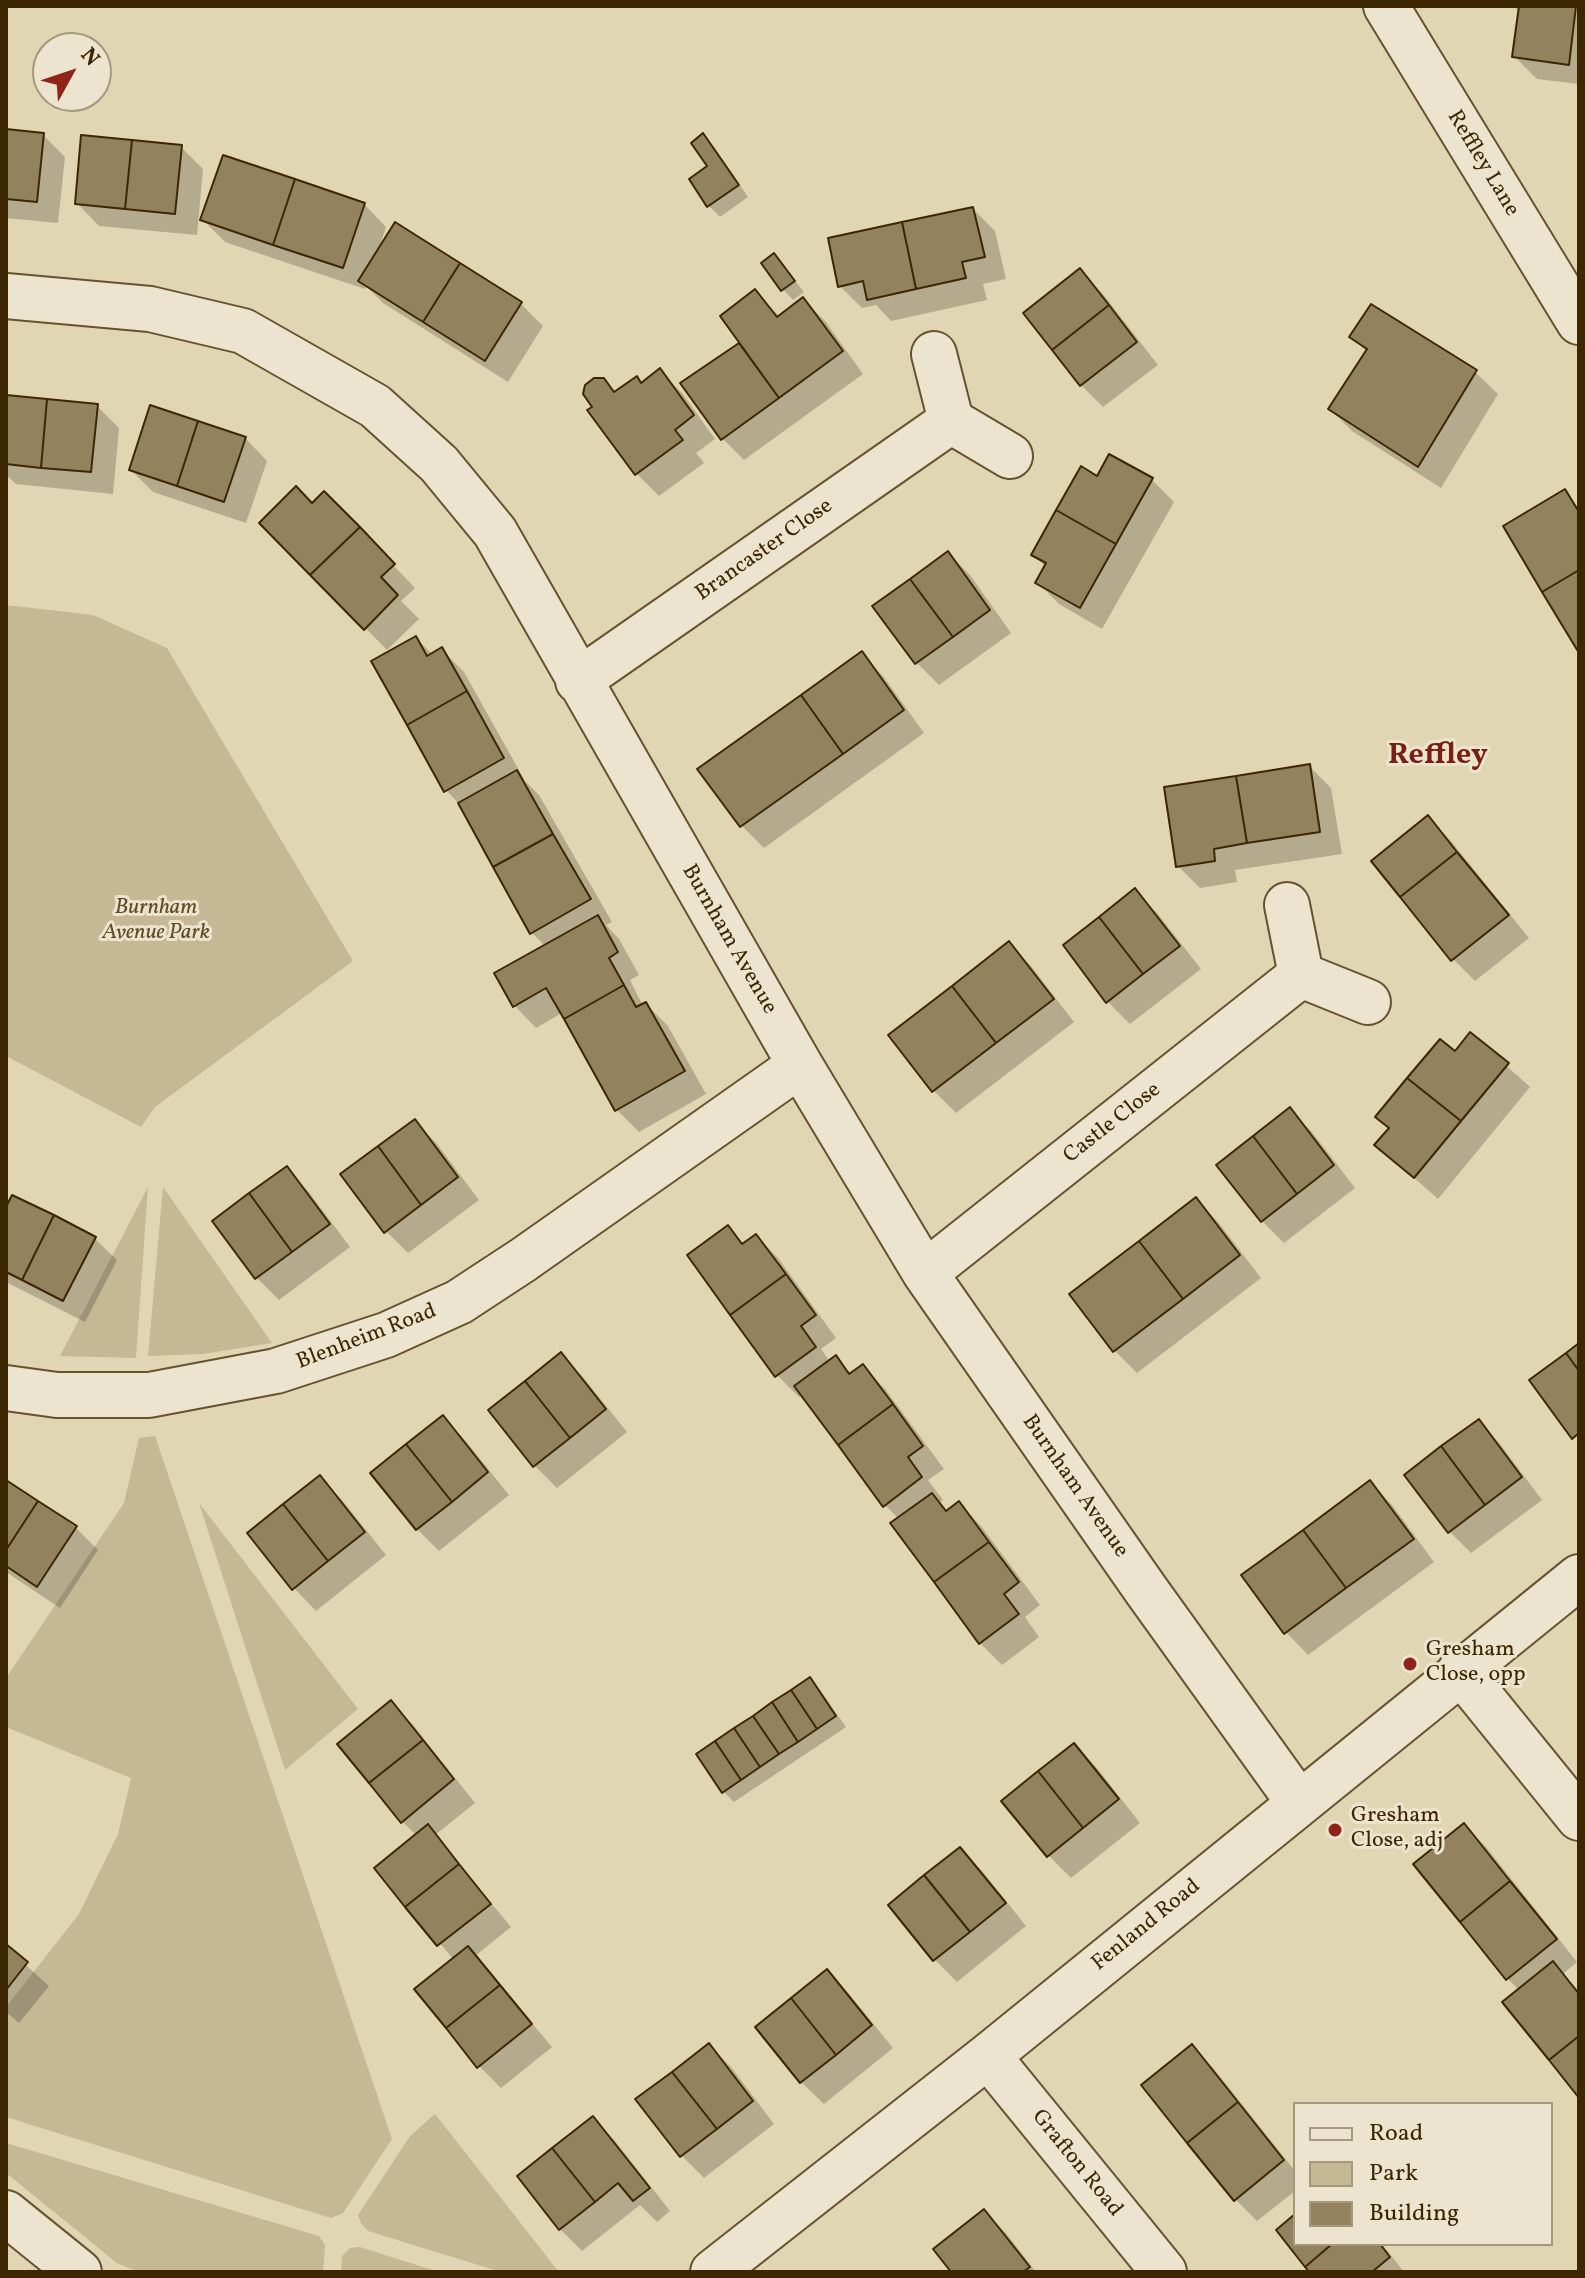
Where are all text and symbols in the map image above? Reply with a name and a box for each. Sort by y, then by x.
north arrow [32,32,112,112]
text: N [72,41,106,74]
street label: Reffley Lane [1440,106,1524,222]
street label: Brancaster Close [691,494,839,608]
district label: Reffley [1388,739,1488,775]
street label: Burnham Avenue [674,860,782,1020]
park label: Burnham Avenue Park [102,896,210,948]
street label: Castle Close [1059,1078,1167,1170]
street label: Blenheim Road [293,1299,441,1377]
street label: Burnham Avenue [1015,1410,1133,1564]
place label: Gresham Close, opp [1426,1638,1526,1690]
marker: Gresham Close, opp [1401,1655,1419,1673]
place label: Gresham Close, adj [1351,1804,1443,1856]
marker: Gresham Close, adj [1326,1821,1344,1839]
street label: Fenland Road [1087,1874,1207,1978]
legend [1293,2102,1553,2246]
street label: Grafton Road [1025,2105,1127,2223]
text: Road [1369,2117,1423,2151]
text: Park [1369,2157,1418,2191]
text: Building [1369,2197,1459,2231]

